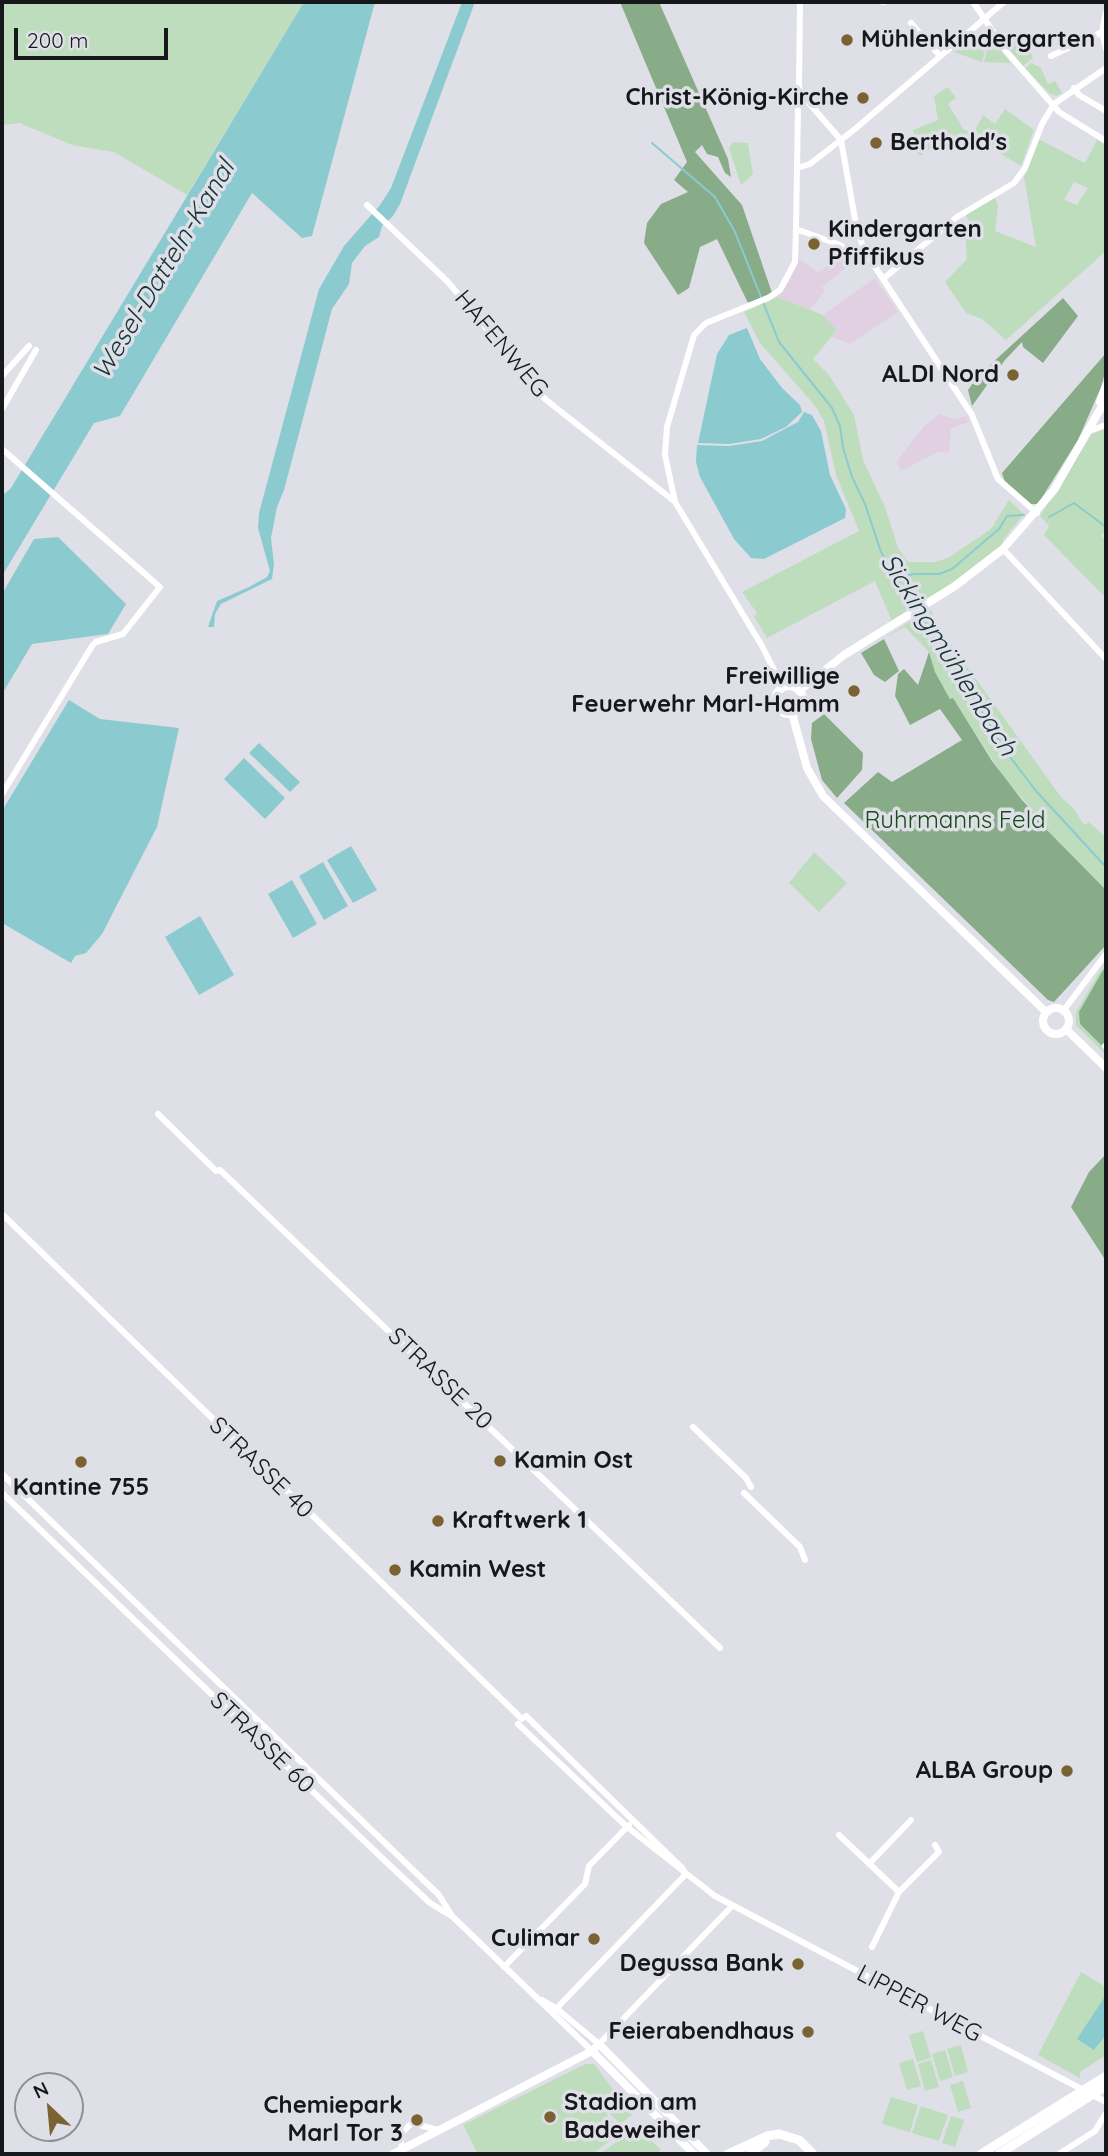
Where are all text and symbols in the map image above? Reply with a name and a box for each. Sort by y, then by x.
scale bar [18,14,172,58]
place label: Mühlenkindergarten [861,26,1095,54]
text: 200 m [27,27,89,53]
marker: Mühlenkindergarten [839,32,855,48]
place label: Christ-König-Kirche [625,84,849,112]
marker: Christ-König-Kirche [855,90,871,106]
place label: Berthold's [890,129,1007,157]
marker: Berthold's [868,135,884,151]
water label: Wesel-Datteln-Kanal [86,155,242,385]
place label: Kindergarten Pfiffikus [828,216,982,272]
marker: Kindergarten Pfiffikus [806,236,822,252]
street label: HAFENWEG [448,285,554,403]
place label: ALDI Nord [882,361,999,389]
marker: ALDI Nord [1005,367,1021,383]
water label: Sickingmühlenbach [873,548,1023,762]
place label: Freiwillige Feuerwehr Marl-Hamm [571,663,840,719]
marker: Freiwillige Feuerwehr Marl-Hamm [846,683,862,699]
park label: Ruhrmanns Feld [865,807,1045,835]
street label: STRASSE 20 [382,1322,498,1436]
street label: STRASSE 40 [203,1411,319,1525]
place label: Kamin Ost [514,1447,633,1475]
marker: Kamin Ost [492,1453,508,1469]
marker: Kantine 755 [73,1454,89,1470]
place label: Kantine 755 [13,1474,149,1502]
place label: Kraftwerk 1 [452,1507,587,1535]
marker: Kraftwerk 1 [430,1513,446,1529]
place label: Kamin West [409,1556,546,1584]
marker: Kamin West [387,1562,403,1578]
street label: STRASSE 60 [204,1686,320,1800]
place label: ALBA Group [916,1757,1053,1785]
marker: ALBA Group [1059,1763,1075,1779]
place label: Culimar [491,1925,580,1953]
marker: Culimar [586,1931,602,1947]
place label: Degussa Bank [620,1950,784,1978]
marker: Degussa Bank [790,1956,806,1972]
street label: LIPPER WEG [852,1959,986,2049]
place label: Feierabendhaus [609,2018,794,2046]
marker: Feierabendhaus [800,2024,816,2040]
north arrow [14,2072,84,2142]
text: N [29,2076,52,2104]
place label: Stadion am Badeweiher [564,2089,701,2145]
place label: Chemiepark Marl Tor 3 [264,2092,403,2148]
marker: Stadion am Badeweiher [542,2109,558,2125]
marker: Chemiepark Marl Tor 3 [409,2112,425,2128]

